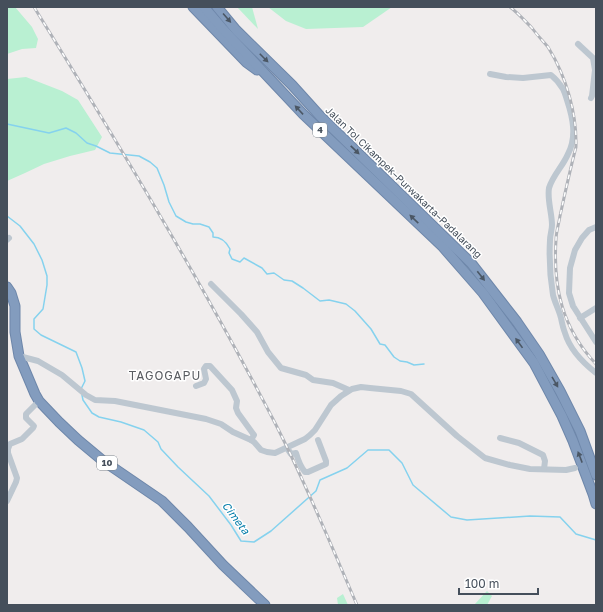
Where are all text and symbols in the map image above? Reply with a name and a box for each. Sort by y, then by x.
one-way arrow [222,13,231,24]
one-way arrow [259,53,269,62]
street label: Jalan Tol Cikampek–Purwakarta–Padalarang [323,104,485,260]
one-way arrow [295,105,304,115]
road number: 4 [313,123,327,137]
one-way arrow [350,145,360,155]
one-way arrow [409,214,419,224]
one-way arrow [477,270,486,281]
one-way arrow [515,337,523,348]
district label: TAGOGAPU [129,368,201,383]
one-way arrow [552,376,559,388]
one-way arrow [576,451,582,463]
road number: 10 [97,456,117,470]
water label: Cimeta [220,499,253,537]
scale bar [459,570,538,596]
text: 100 m [465,576,499,591]

